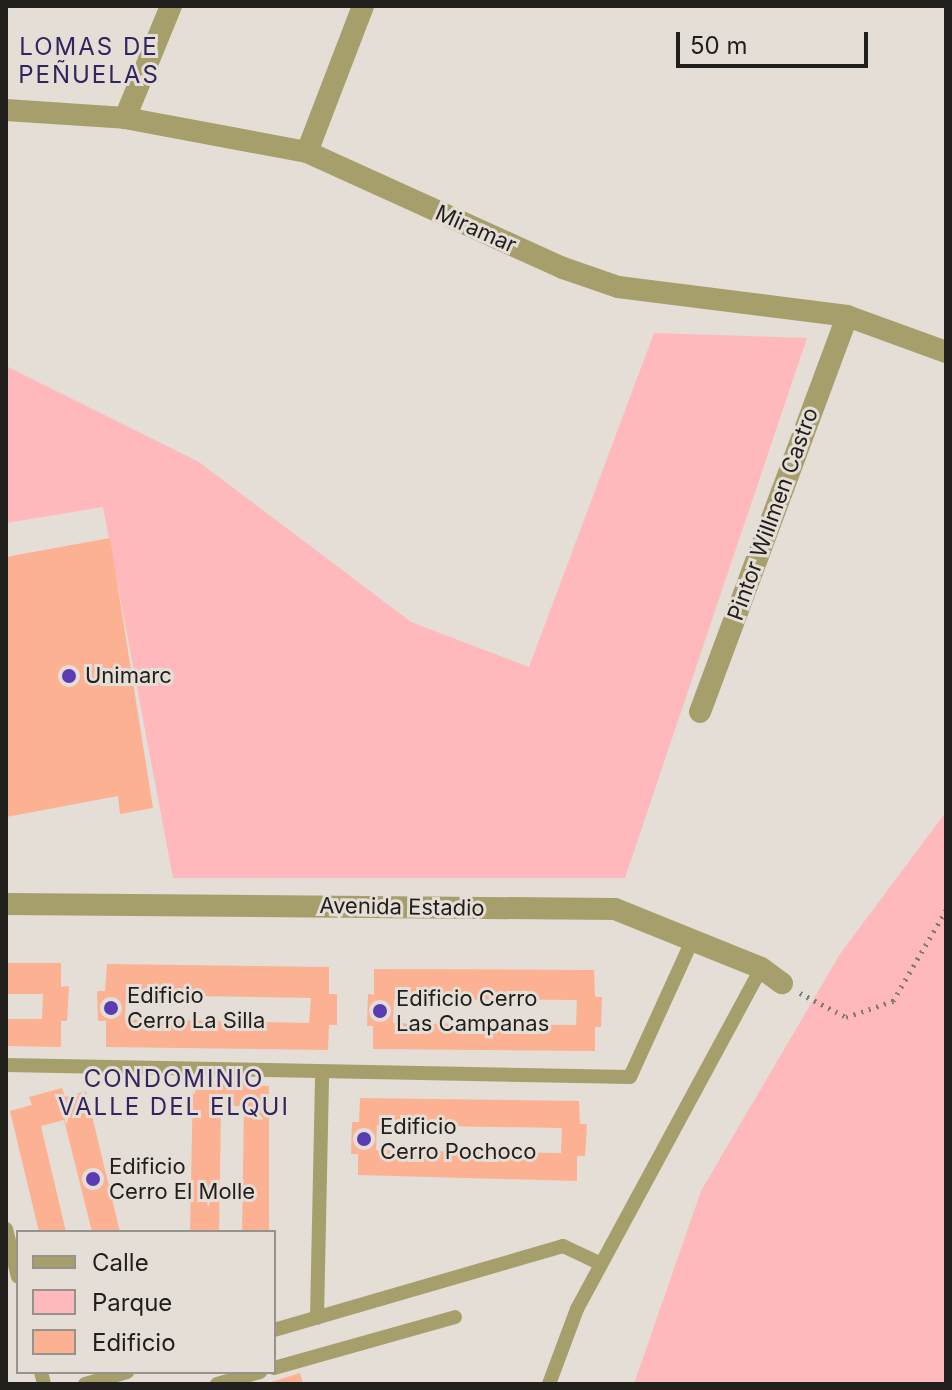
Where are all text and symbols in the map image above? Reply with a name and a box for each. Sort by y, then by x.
scale bar [680,16,872,66]
text: 50 m [690,31,748,60]
district label: LOMAS DE PEÑUELAS [18,33,160,89]
street label: Miramar [431,200,521,258]
street label: Pintor Willmen Castro [722,404,824,624]
place label: Unimarc [85,663,172,689]
marker: Unimarc [60,667,78,685]
street label: Avenida Estadio [319,892,485,922]
place label: Edificio Cerro La Silla [127,982,265,1034]
place label: Edificio Cerro Las Campanas [396,985,549,1036]
marker: Edificio Cerro La Silla [102,999,120,1017]
marker: Edificio Cerro Las Campanas [371,1002,389,1020]
district label: CONDOMINIO VALLE DEL ELQUI [58,1065,290,1121]
place label: Edificio Cerro Pochoco [380,1113,536,1164]
marker: Edificio Cerro Pochoco [355,1130,373,1148]
place label: Edificio Cerro El Molle [109,1153,255,1204]
marker: Edificio Cerro El Molle [84,1170,102,1188]
legend [16,1230,276,1374]
text: Calle [92,1248,149,1277]
text: Parque [92,1288,172,1317]
text: Edificio [92,1328,176,1357]

